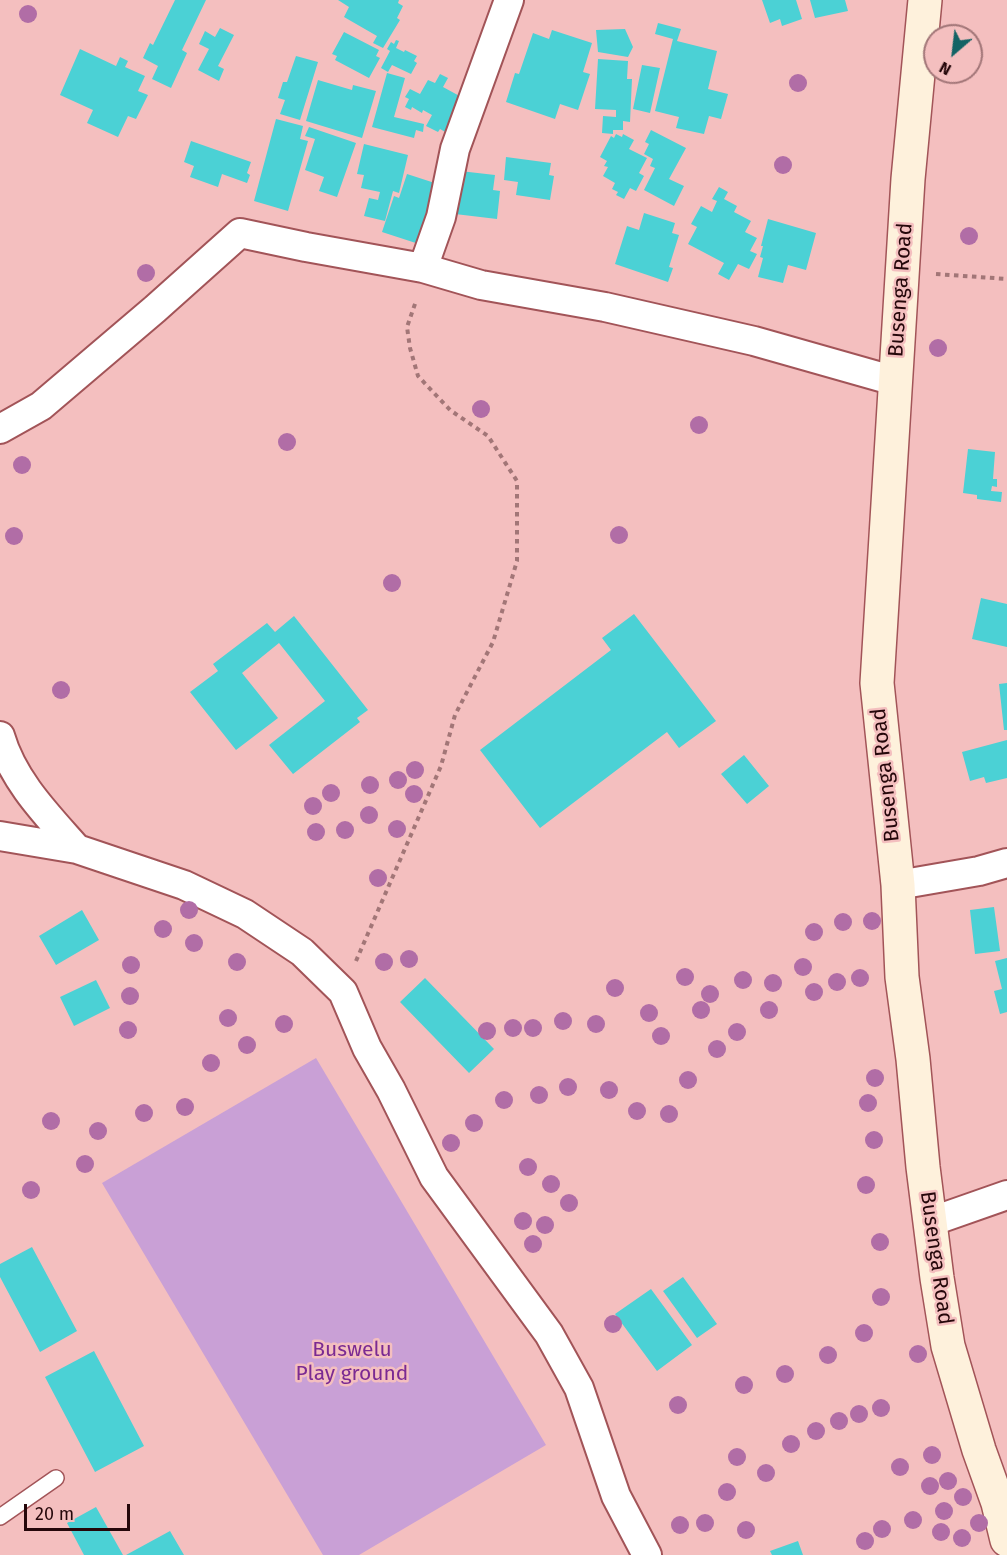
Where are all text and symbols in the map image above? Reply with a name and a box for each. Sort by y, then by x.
north arrow [923,24,983,84]
text: N [936,58,954,79]
street label: Busenga Road [884,222,918,358]
street label: Busenga Road [866,707,906,843]
street label: Busenga Road [914,1190,958,1326]
park label: Buswelu Play ground [296,1337,408,1387]
scale bar [27,1492,134,1530]
text: 20 m [35,1503,74,1525]

